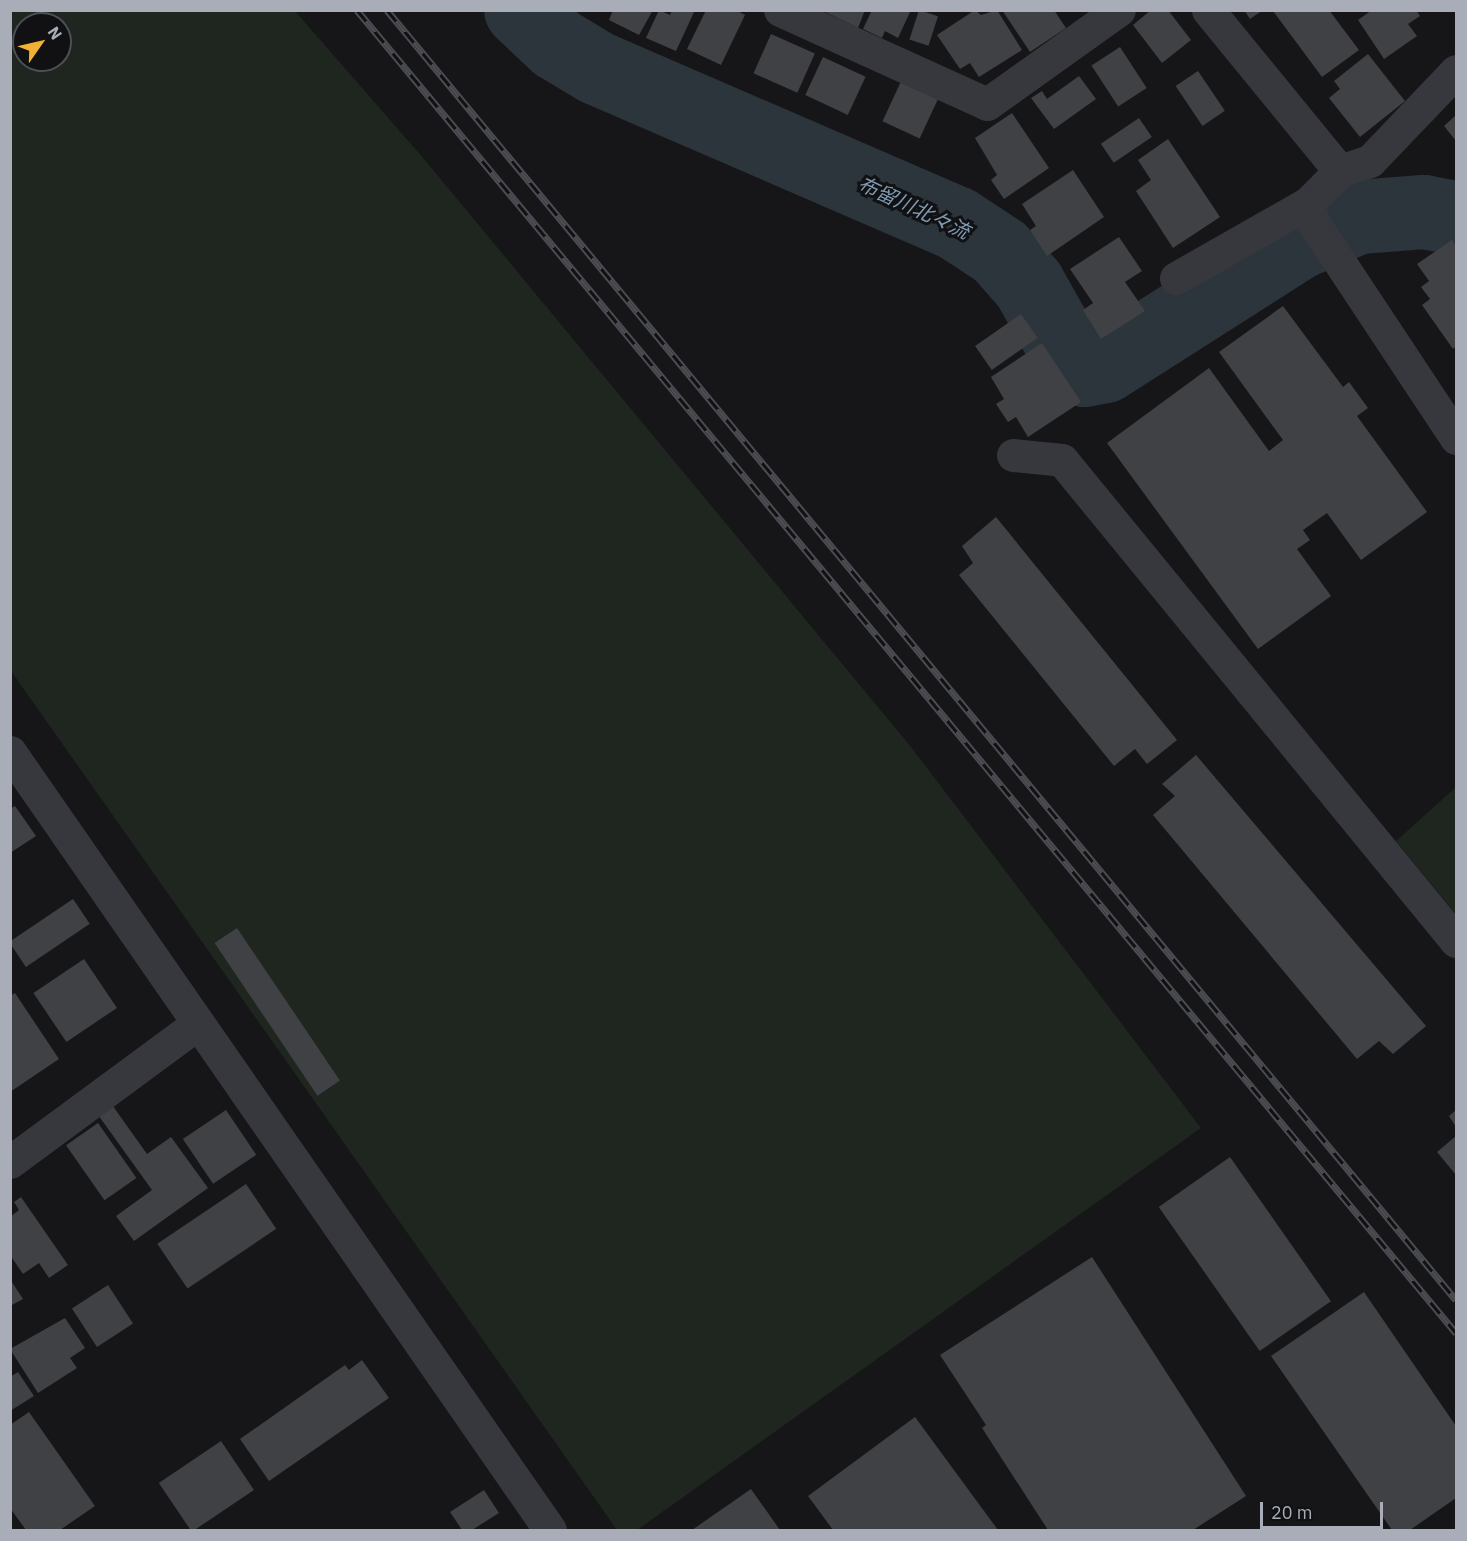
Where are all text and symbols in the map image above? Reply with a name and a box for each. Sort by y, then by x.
north arrow [12,12,72,72]
text: N [44,23,67,43]
water label: 布留川北々流 [855,171,973,243]
scale bar [1263,1490,1386,1528]
text: 20 m [1271,1501,1313,1524]

